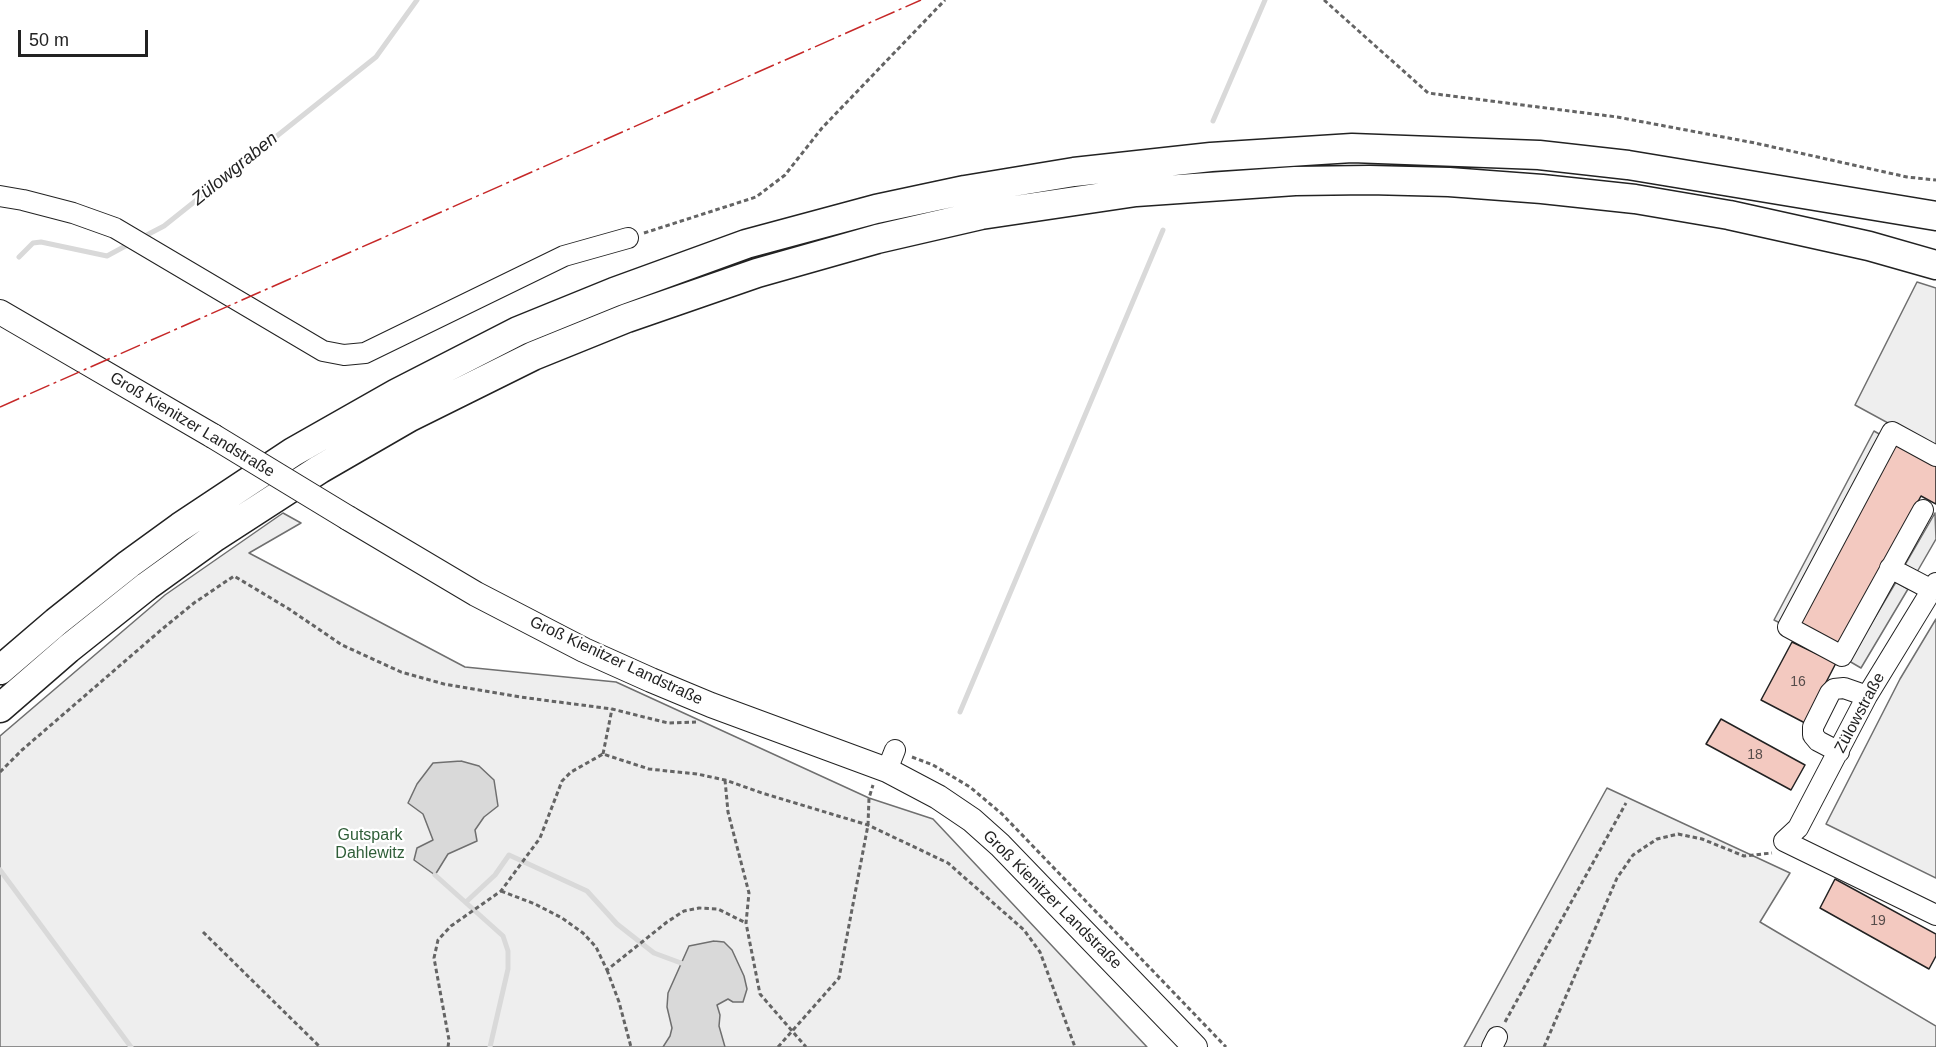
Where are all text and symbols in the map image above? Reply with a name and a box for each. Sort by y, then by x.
scale bar [21,18,152,56]
text: 50 m [29,30,69,50]
water label: Zülowgraben [188,128,282,210]
street label: Groß Kienitzer Landstraße [106,368,278,482]
street label: Groß Kienitzer Landstraße [527,612,705,710]
street label: Zülowstraße [1831,670,1889,756]
house number: 16 [1790,674,1806,690]
house number: 18 [1747,747,1763,763]
park label: Gutspark Dahlewitz [335,826,405,864]
street label: Groß Kienitzer Landstraße [979,827,1125,973]
house number: 19 [1870,913,1886,929]

